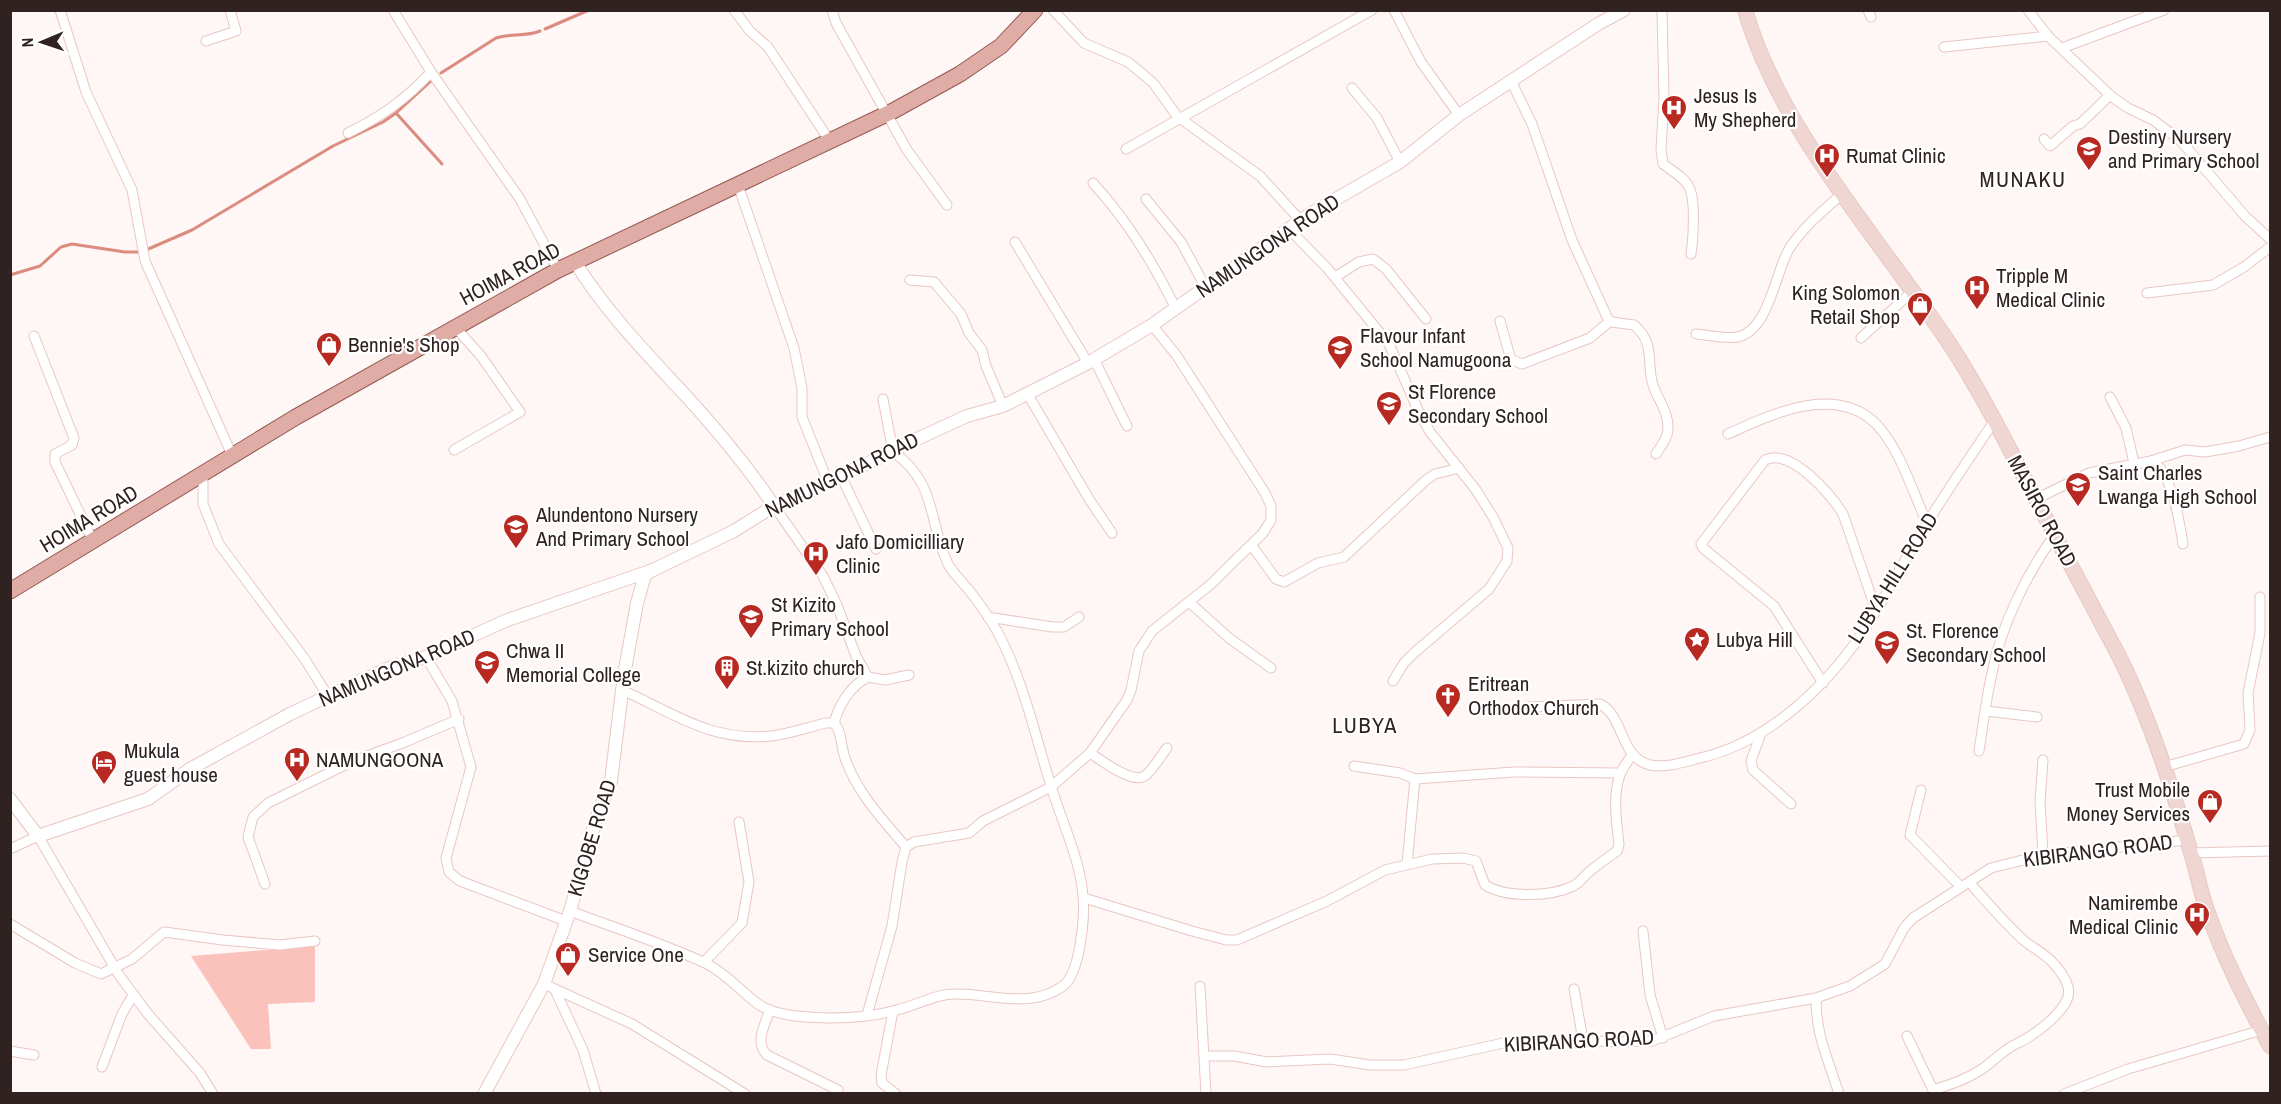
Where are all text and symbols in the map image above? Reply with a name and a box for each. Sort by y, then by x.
north arrow [12,12,72,72]
text: N [16,37,38,48]
place label: Jesus Is My Shepherd [1694,81,1796,134]
hospital icon: Jesus Is My Shepherd [1659,93,1689,131]
place label: Destiny Nursery and Primary School [2108,122,2259,175]
school or university icon: Destiny Nursery and Primary School [2074,134,2104,172]
hospital icon: Rumat Clinic [1812,141,1842,179]
place label: Rumat Clinic [1846,141,1946,170]
district label: MUNAKU [1979,164,2067,194]
street label: NAMUNGONA ROAD [1190,187,1345,304]
street label: HOIMA ROAD [454,235,565,312]
place label: Tripple M Medical Clinic [1996,261,2105,314]
hospital icon: Tripple M Medical Clinic [1962,273,1992,311]
place label: King Solomon Retail Shop [1792,278,1900,331]
shop icon: King Solomon Retail Shop [1905,290,1935,328]
place label: Flavour Infant School Namugoona [1360,321,1512,374]
shop icon: Bennie's Shop [314,330,344,368]
place label: Bennie's Shop [348,330,460,359]
school or university icon: Flavour Infant School Namugoona [1325,333,1355,371]
place label: St Florence Secondary School [1408,377,1548,430]
school or university icon: St Florence Secondary School [1374,389,1404,427]
street label: NAMUNGONA ROAD [760,425,923,524]
street label: MASIRO ROAD [2001,450,2084,572]
place label: Saint Charles Lwanga High School [2098,458,2257,511]
school or university icon: Saint Charles Lwanga High School [2063,470,2093,508]
street label: HOIMA ROAD [34,478,143,559]
place label: Alundentono Nursery And Primary School [535,500,698,553]
street label: LUBYA HILL ROAD [1841,507,1944,649]
school or university icon: Alundentono Nursery And Primary School [501,512,531,550]
place label: Jafo Domicilliary Clinic [836,527,965,580]
hospital icon: Jafo Domicilliary Clinic [801,539,831,577]
place label: St Kizito Primary School [771,590,889,643]
school or university icon: St Kizito Primary School [736,602,766,640]
place label: St. Florence Secondary School [1906,616,2046,669]
street label: NAMUNGONA ROAD [314,621,480,714]
place icon: Lubya Hill [1682,625,1712,663]
place label: Lubya Hill [1716,625,1793,654]
school or university icon: St. Florence Secondary School [1872,628,1902,666]
place label: Chwa II Memorial College [506,636,641,689]
school or university icon: Chwa II Memorial College [472,648,502,686]
building icon: St.kizito church [712,653,742,691]
place label: St.kizito church [746,653,865,682]
place label: Eritrean Orthodox Church [1468,669,1599,722]
church icon: Eritrean Orthodox Church [1433,681,1463,719]
district label: LUBYA [1332,710,1398,740]
place label: Mukula guest house [124,736,218,789]
hospital icon: NAMUNGOONA [282,745,312,783]
place label: NAMUNGOONA [316,745,444,774]
hotel icon: Mukula guest house [89,748,119,786]
place label: Trust Mobile Money Services [2067,775,2190,828]
street label: KIGOBE ROAD [560,776,623,900]
shop icon: Trust Mobile Money Services [2195,787,2225,825]
street label: KIBIRANGO ROAD [2022,827,2174,874]
place label: Namirembe Medical Clinic [2069,888,2178,941]
hospital icon: Namirembe Medical Clinic [2182,900,2212,938]
shop icon: Service One [553,940,583,978]
place label: Service One [588,940,684,969]
street label: KIBIRANGO ROAD [1503,1022,1655,1059]

